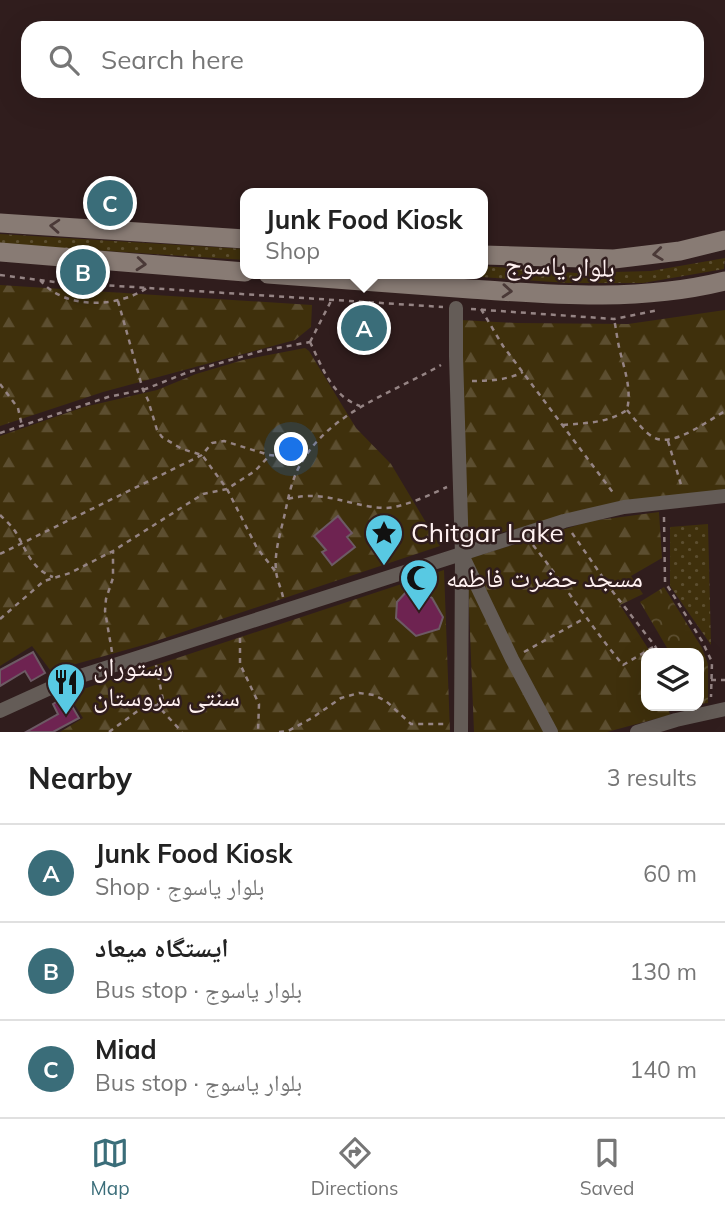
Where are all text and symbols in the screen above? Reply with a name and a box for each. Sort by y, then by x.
search box [21,21,704,98]
icon: search [45,41,83,79]
text: Search here [101,43,244,76]
pin: C [87,177,133,229]
popup [240,188,488,279]
text: Junk Food Kiosk [265,203,463,236]
one-way arrow [49,218,60,233]
text: Shop [265,236,320,265]
pin: B [60,246,106,298]
one-way arrow [652,246,664,261]
street label: بلوار یاسوج [504,247,616,284]
one-way arrow [136,256,147,271]
one-way arrow [502,283,513,298]
pin: A [341,302,387,354]
your location [274,432,308,466]
place icon: Chitgar Lake [363,512,405,567]
place label: Chitgar Lake [411,516,564,549]
mosque icon: مسجد حضرت فاطمه [398,557,440,612]
place label: مسجد حضرت فاطمه [446,561,643,594]
map controls [641,648,704,711]
button: layers [641,648,704,711]
place label: رستوران سنتی سروستان [93,650,240,713]
restaurant icon: رستوران سنتی سروستان [45,661,87,716]
text: Nearby [28,759,132,797]
text: 3 results [607,763,697,792]
text: Junk Food Kiosk [95,837,292,870]
text: A [42,859,60,888]
text: 60 m [643,859,697,888]
text: Shop · بلوار یاسوج [95,872,264,901]
text: ایستگاه میعاد [95,931,229,964]
text: B [43,957,59,986]
text: 130 m [629,957,697,986]
text: Bus stop · بلوار یاسوج [95,975,302,1004]
text: Miad [95,1033,157,1066]
text: C [43,1055,59,1084]
text: 140 m [629,1055,697,1084]
text: Bus stop · بلوار یاسوج [95,1068,302,1097]
tab: Map [91,1134,130,1200]
tab: Directions [311,1134,399,1200]
tab: Saved [580,1134,634,1200]

